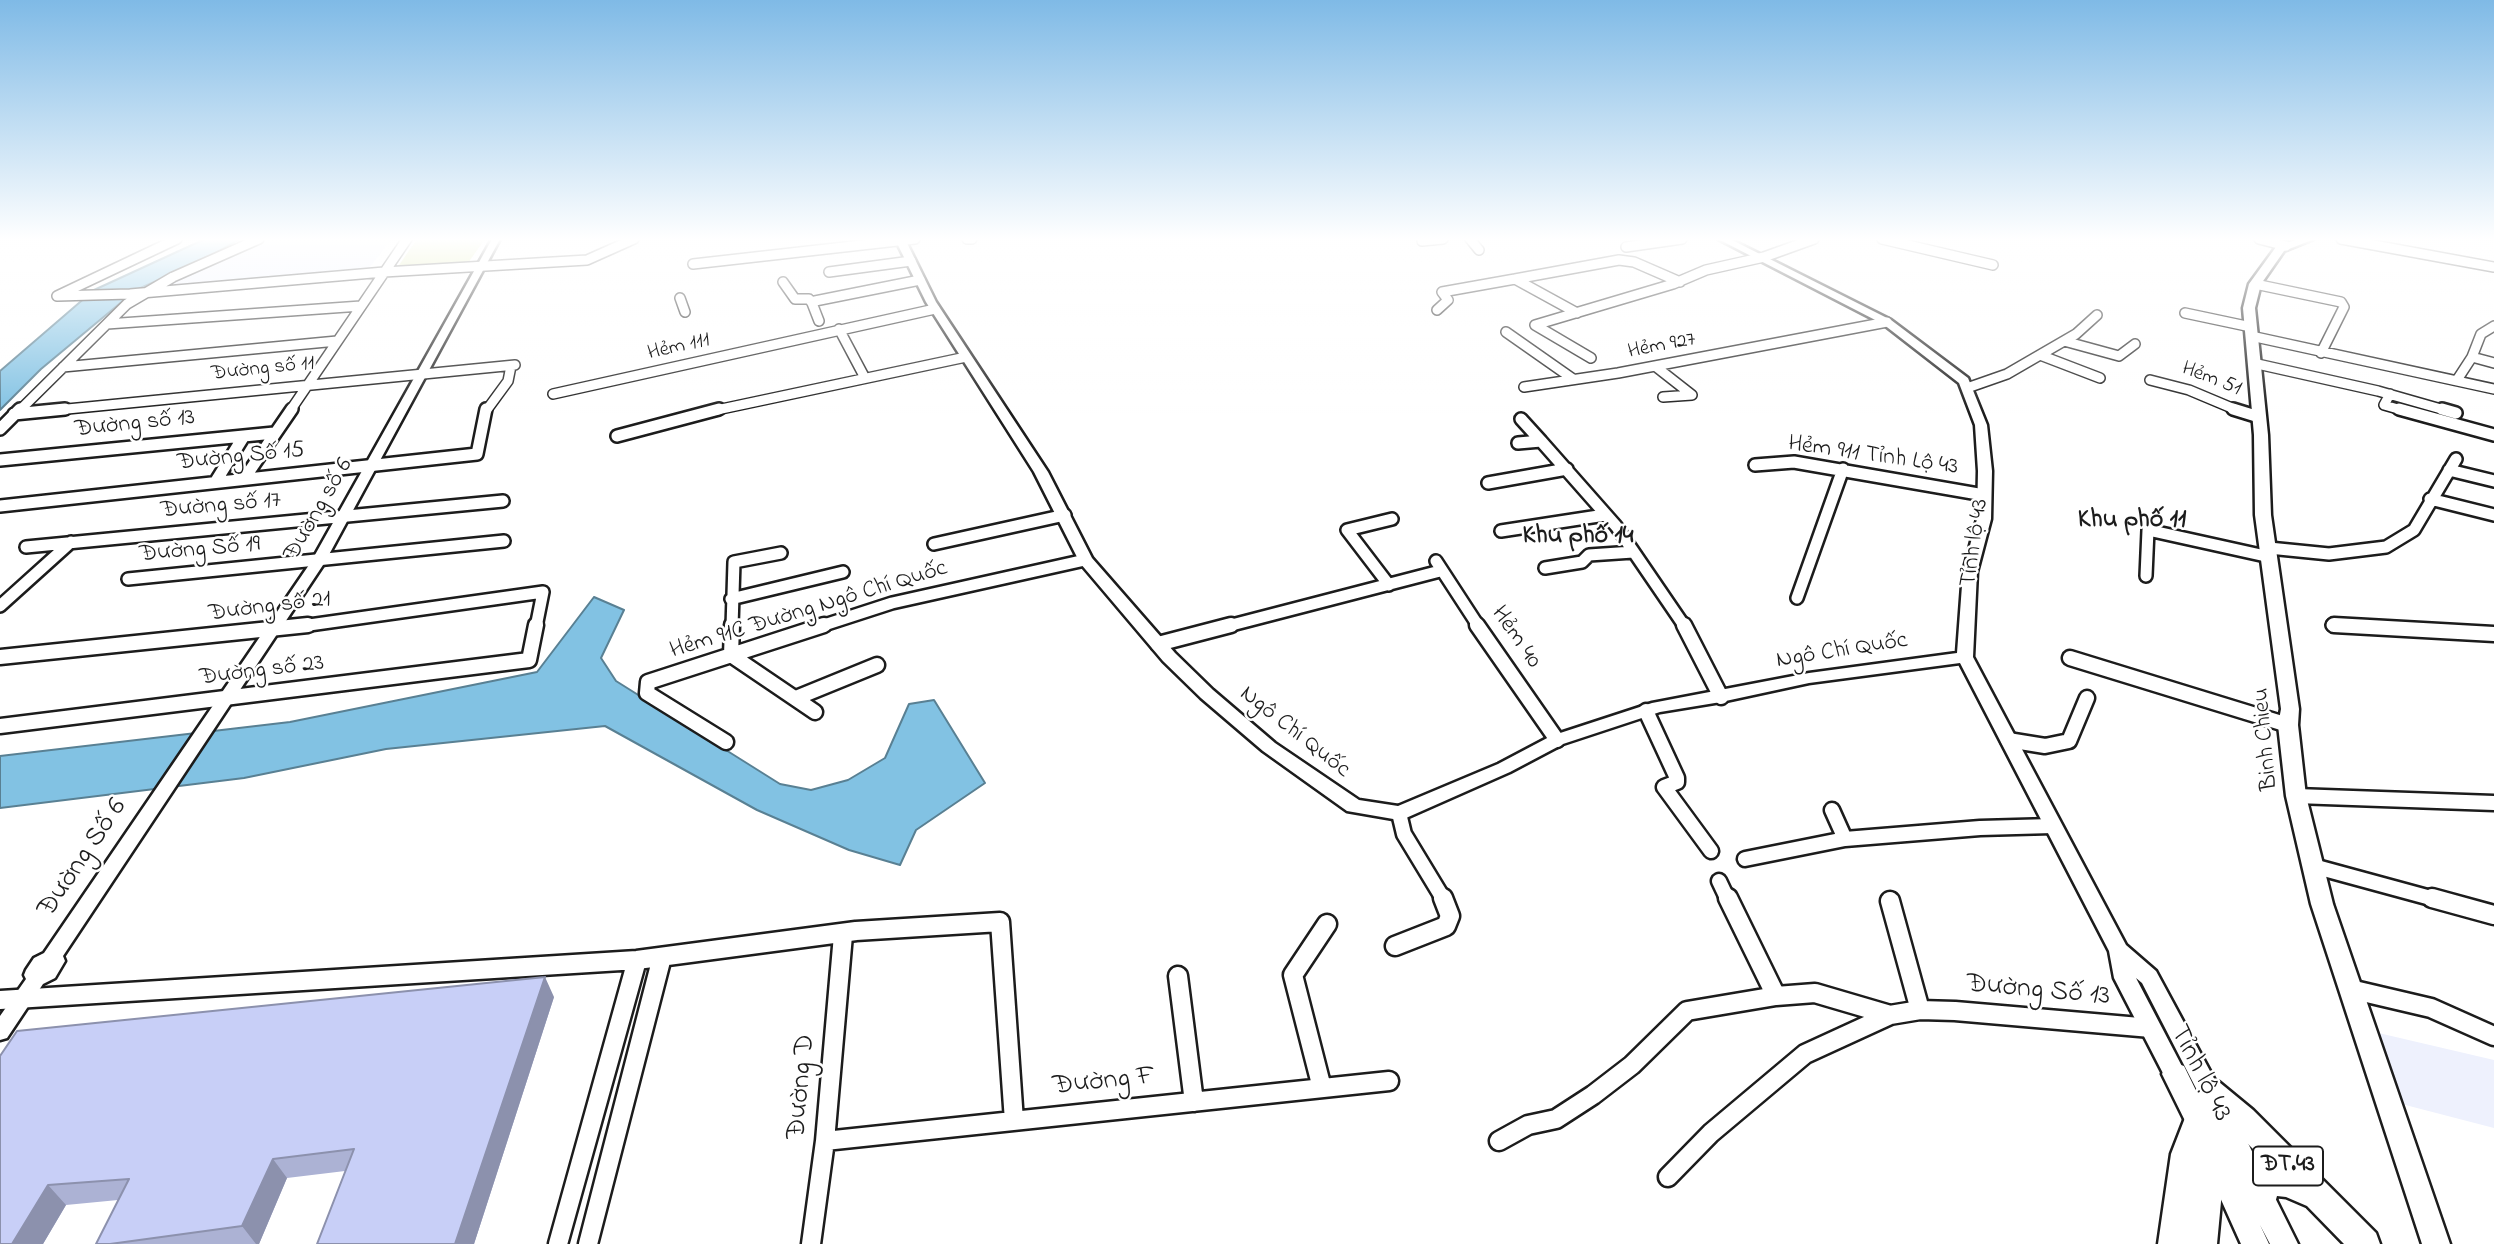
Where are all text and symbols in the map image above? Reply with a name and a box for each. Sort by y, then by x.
street label: Hẻm 927 [1626,328,1698,366]
street label: Hẻm 111 [645,329,713,367]
street label: Đường số 11 [210,352,316,388]
street label: Hẻm 51 [2178,357,2244,403]
street label: Đường số 13 [74,404,196,446]
street label: Hẻm 911 Tỉnh Lộ 43 [1786,431,1960,483]
street label: Đường Số 15 [176,437,306,479]
street label: Đường số 6 [279,454,361,566]
street label: Đường số 17 [160,487,282,527]
street label: Tỉnh lộ 43 [1956,497,1996,589]
district label: Khu phố 11 [2078,506,2186,538]
district label: Khu phố 14 [1523,522,1633,554]
street label: Đường Số 19 [138,531,262,571]
street label: Hẻm 91C Đường Ngô Chí Quốc [667,555,951,667]
street label: Đường số 21 [207,586,333,630]
street label: Hẻm 40 [1483,601,1547,675]
street label: Ngô Chí Quốc [1774,627,1910,677]
street label: Đường số 23 [198,650,326,694]
street label: Ngô Chí Quốc [1233,681,1355,785]
street label: Binh Chieu [2248,686,2286,792]
street label: Đường Số 6 [32,793,136,925]
street label: Đường Số 13 [1965,969,2111,1015]
street label: Tỉnh lộ 43 [2161,1020,2237,1128]
street label: Đường D [782,1033,824,1141]
street label: Đường F [1051,1061,1157,1105]
road number: ĐT.43 [2253,1147,2323,1186]

